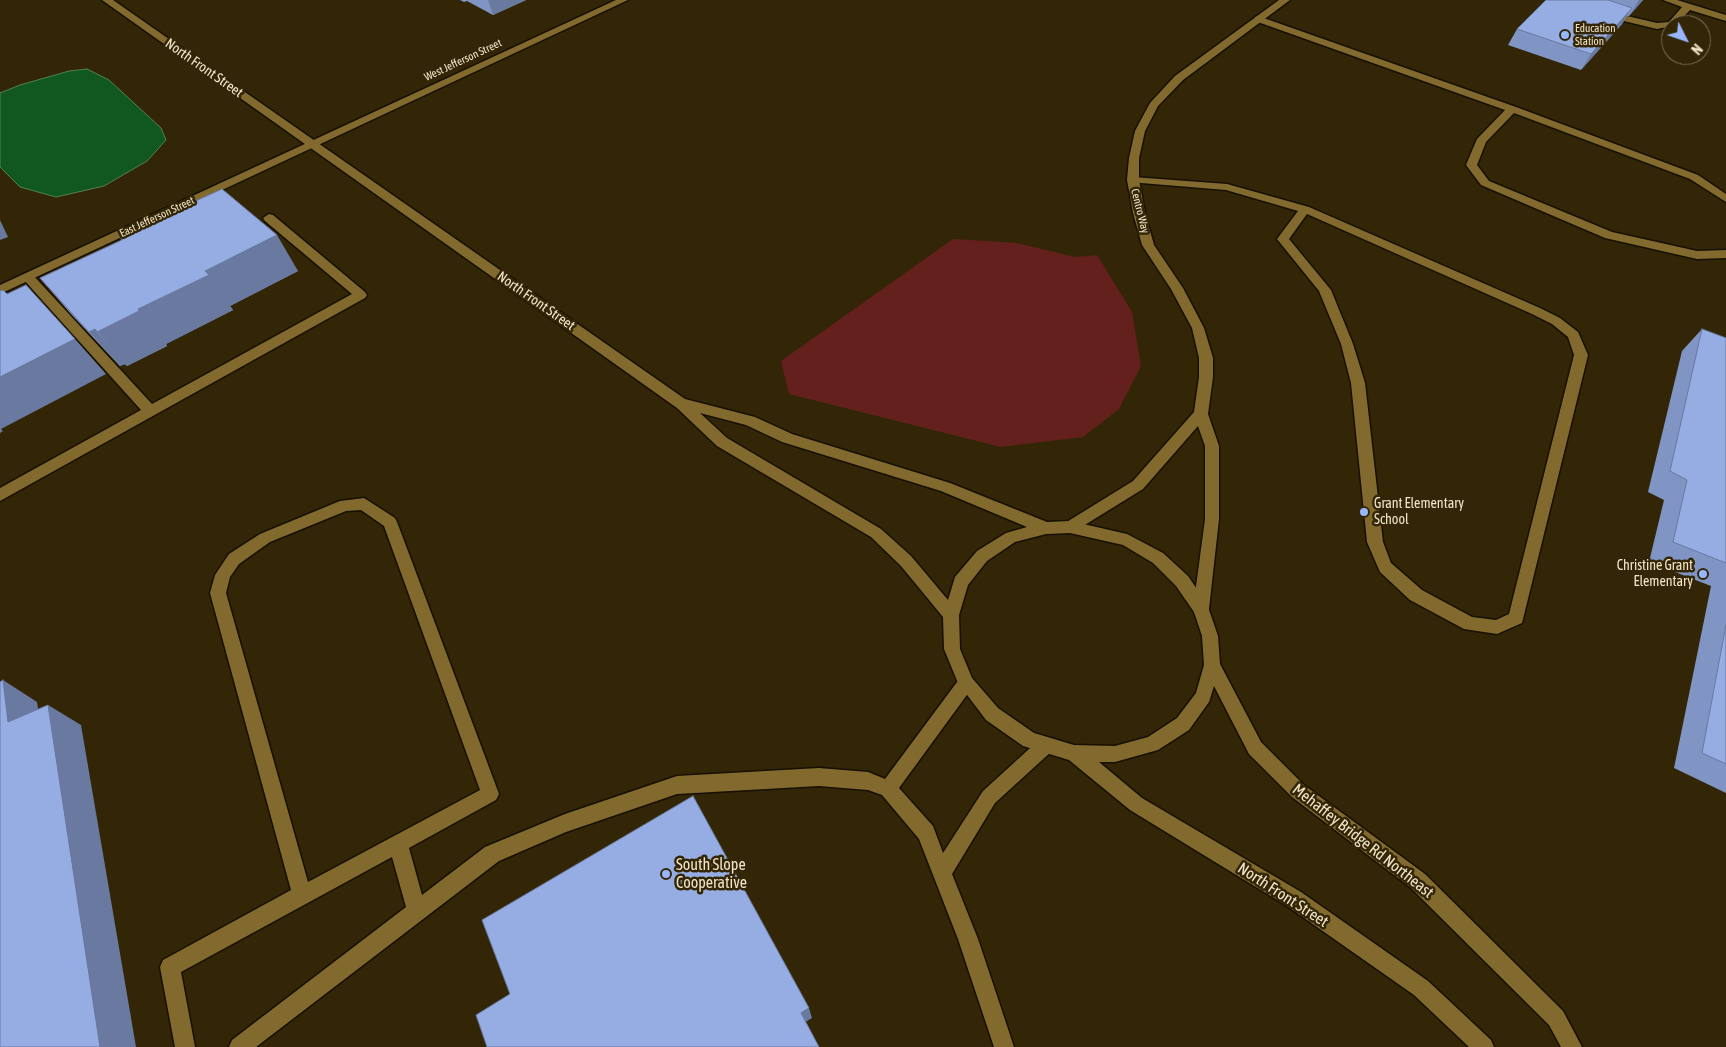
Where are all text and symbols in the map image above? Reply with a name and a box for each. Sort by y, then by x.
north arrow [1661,15,1711,65]
place label: Education Station [1575,22,1616,48]
marker: Education Station [1559,29,1571,41]
street label: North Front Street [162,35,246,101]
street label: West Jefferson Street [422,36,504,84]
text: N [1688,41,1705,58]
street label: Centro Way [1128,187,1152,235]
street label: East Jefferson Street [117,194,197,240]
street label: North Front Street [494,268,578,334]
place label: Grant Elementary School [1374,496,1464,528]
marker: Grant Elementary School [1358,506,1370,518]
place label: Christine Grant Elementary [1617,558,1693,590]
marker: Christine Grant Elementary [1697,568,1709,580]
street label: Mehaffey Bridge Rd Northeast [1289,780,1437,902]
place label: South Slope Cooperative [676,855,747,893]
street label: North Front Street [1234,859,1332,931]
marker: South Slope Cooperative [660,868,672,880]

